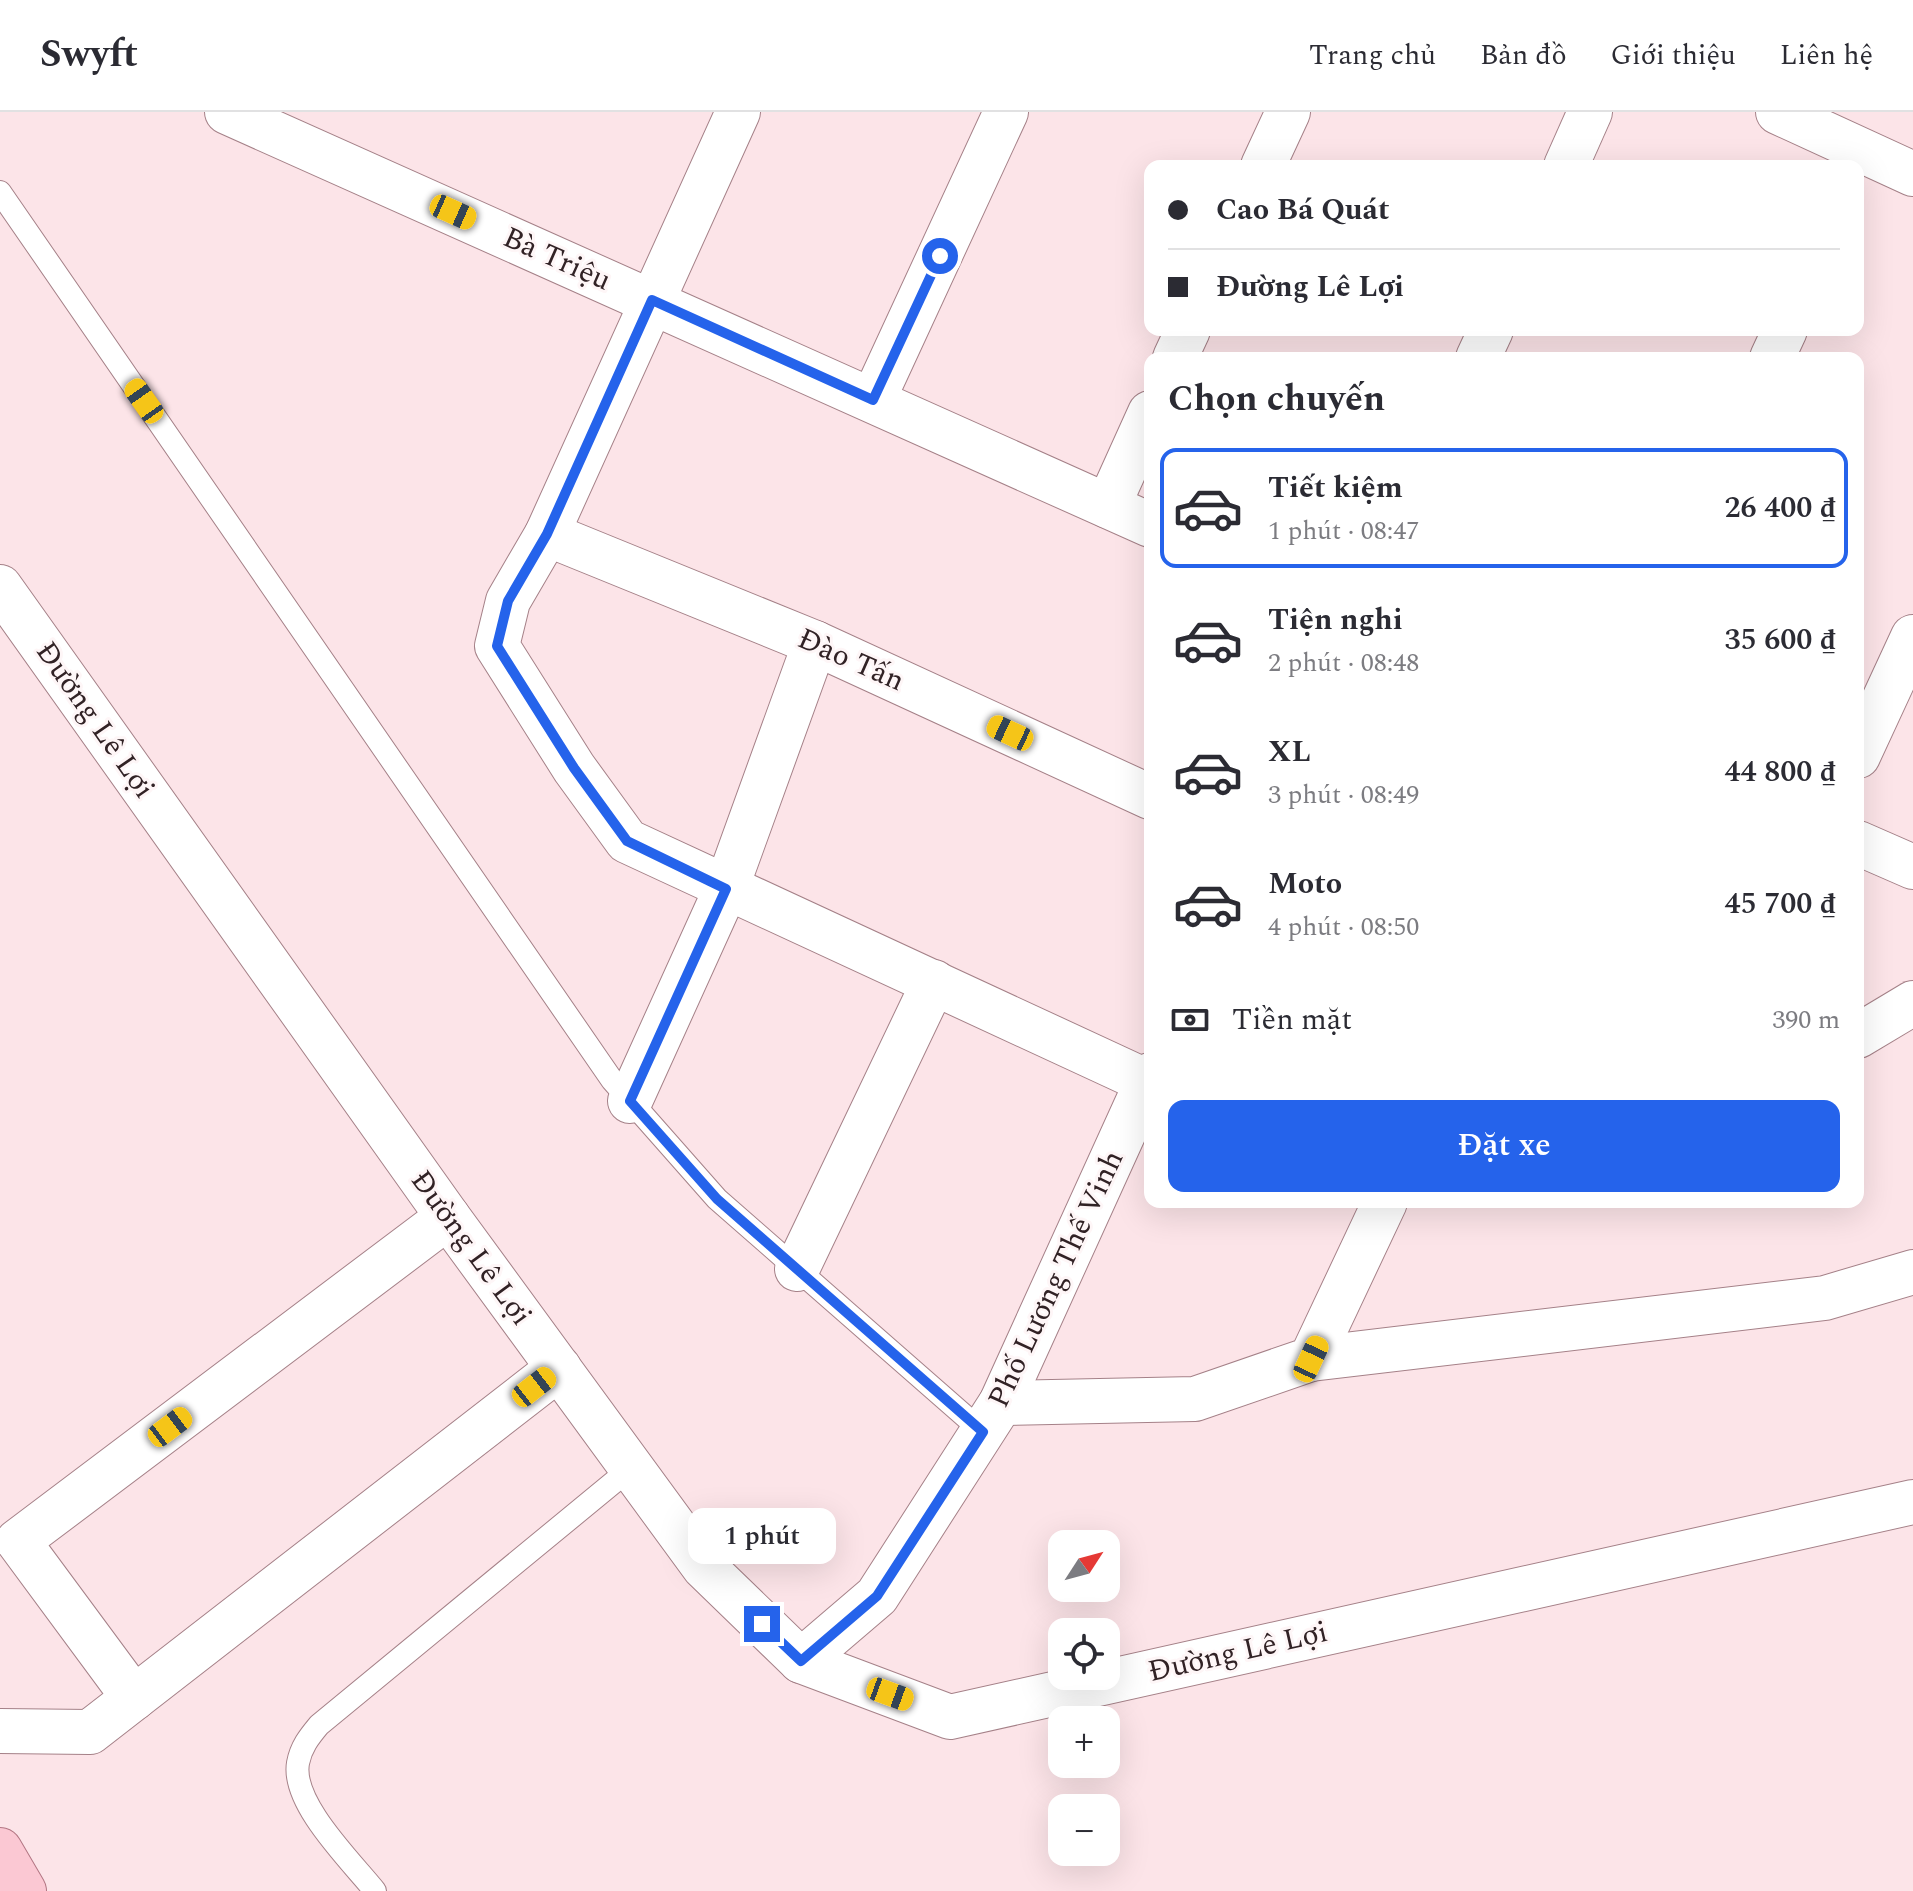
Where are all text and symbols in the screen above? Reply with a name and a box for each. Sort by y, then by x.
text: Swyft [40,26,138,84]
text: Trang chủ [1309,34,1436,77]
text: Bản đồ [1480,34,1567,77]
text: Giới thiệu [1611,34,1736,77]
text: Liên hệ [1780,34,1873,77]
text: Cao Bá Quát [1216,187,1390,233]
car [426,191,480,233]
street label: Bà Triệu [496,215,618,303]
route start [922,238,958,274]
text: Đường Lê Lợi [1216,264,1404,310]
text: Chọn chuyến [1168,372,1385,427]
car [120,374,168,428]
text: Tiết kiệm [1268,465,1403,511]
icon: car [1172,472,1244,544]
text: 26 400 ₫ [1725,485,1836,531]
text: 1 phút · 08:47 [1268,511,1419,551]
text: Tiện nghi [1268,597,1403,643]
icon: car [1172,604,1244,676]
street label: Đào Tấn [790,616,912,704]
text: 35 600 ₫ [1725,617,1836,663]
street label: Đường Lê Lợi [24,632,166,808]
text: 2 phút · 08:48 [1268,643,1419,683]
car [983,712,1037,754]
text: XL [1268,729,1311,775]
icon: car [1172,736,1244,808]
text: 44 800 ₫ [1725,749,1836,795]
text: 3 phút · 08:49 [1268,775,1419,815]
text: Moto [1268,861,1342,907]
icon: car [1172,868,1244,940]
text: 45 700 ₫ [1725,881,1836,927]
text: 4 phút · 08:50 [1268,907,1419,947]
text: Tiền mặt [1232,997,1352,1043]
icon: cash [1168,998,1212,1042]
text: 390 m [1772,1000,1840,1040]
button: Đặt xe [1168,1100,1840,1192]
street label: Phố Lương Thế Vinh [976,1143,1136,1415]
street label: Đường Lê Lợi [399,1160,543,1336]
car [1290,1332,1332,1386]
car [508,1363,560,1411]
car [144,1403,196,1451]
callout: 1 phút [688,1508,836,1564]
text: 1 phút [724,1516,800,1556]
north arrow [1048,1530,1120,1602]
map controls [1048,1530,1120,1866]
route end [744,1606,780,1642]
street label: Đường Lê Lợi [1144,1609,1332,1695]
button: locate [1048,1618,1120,1690]
car [863,1675,917,1713]
button: + [1048,1706,1120,1778]
button: − [1048,1794,1120,1866]

